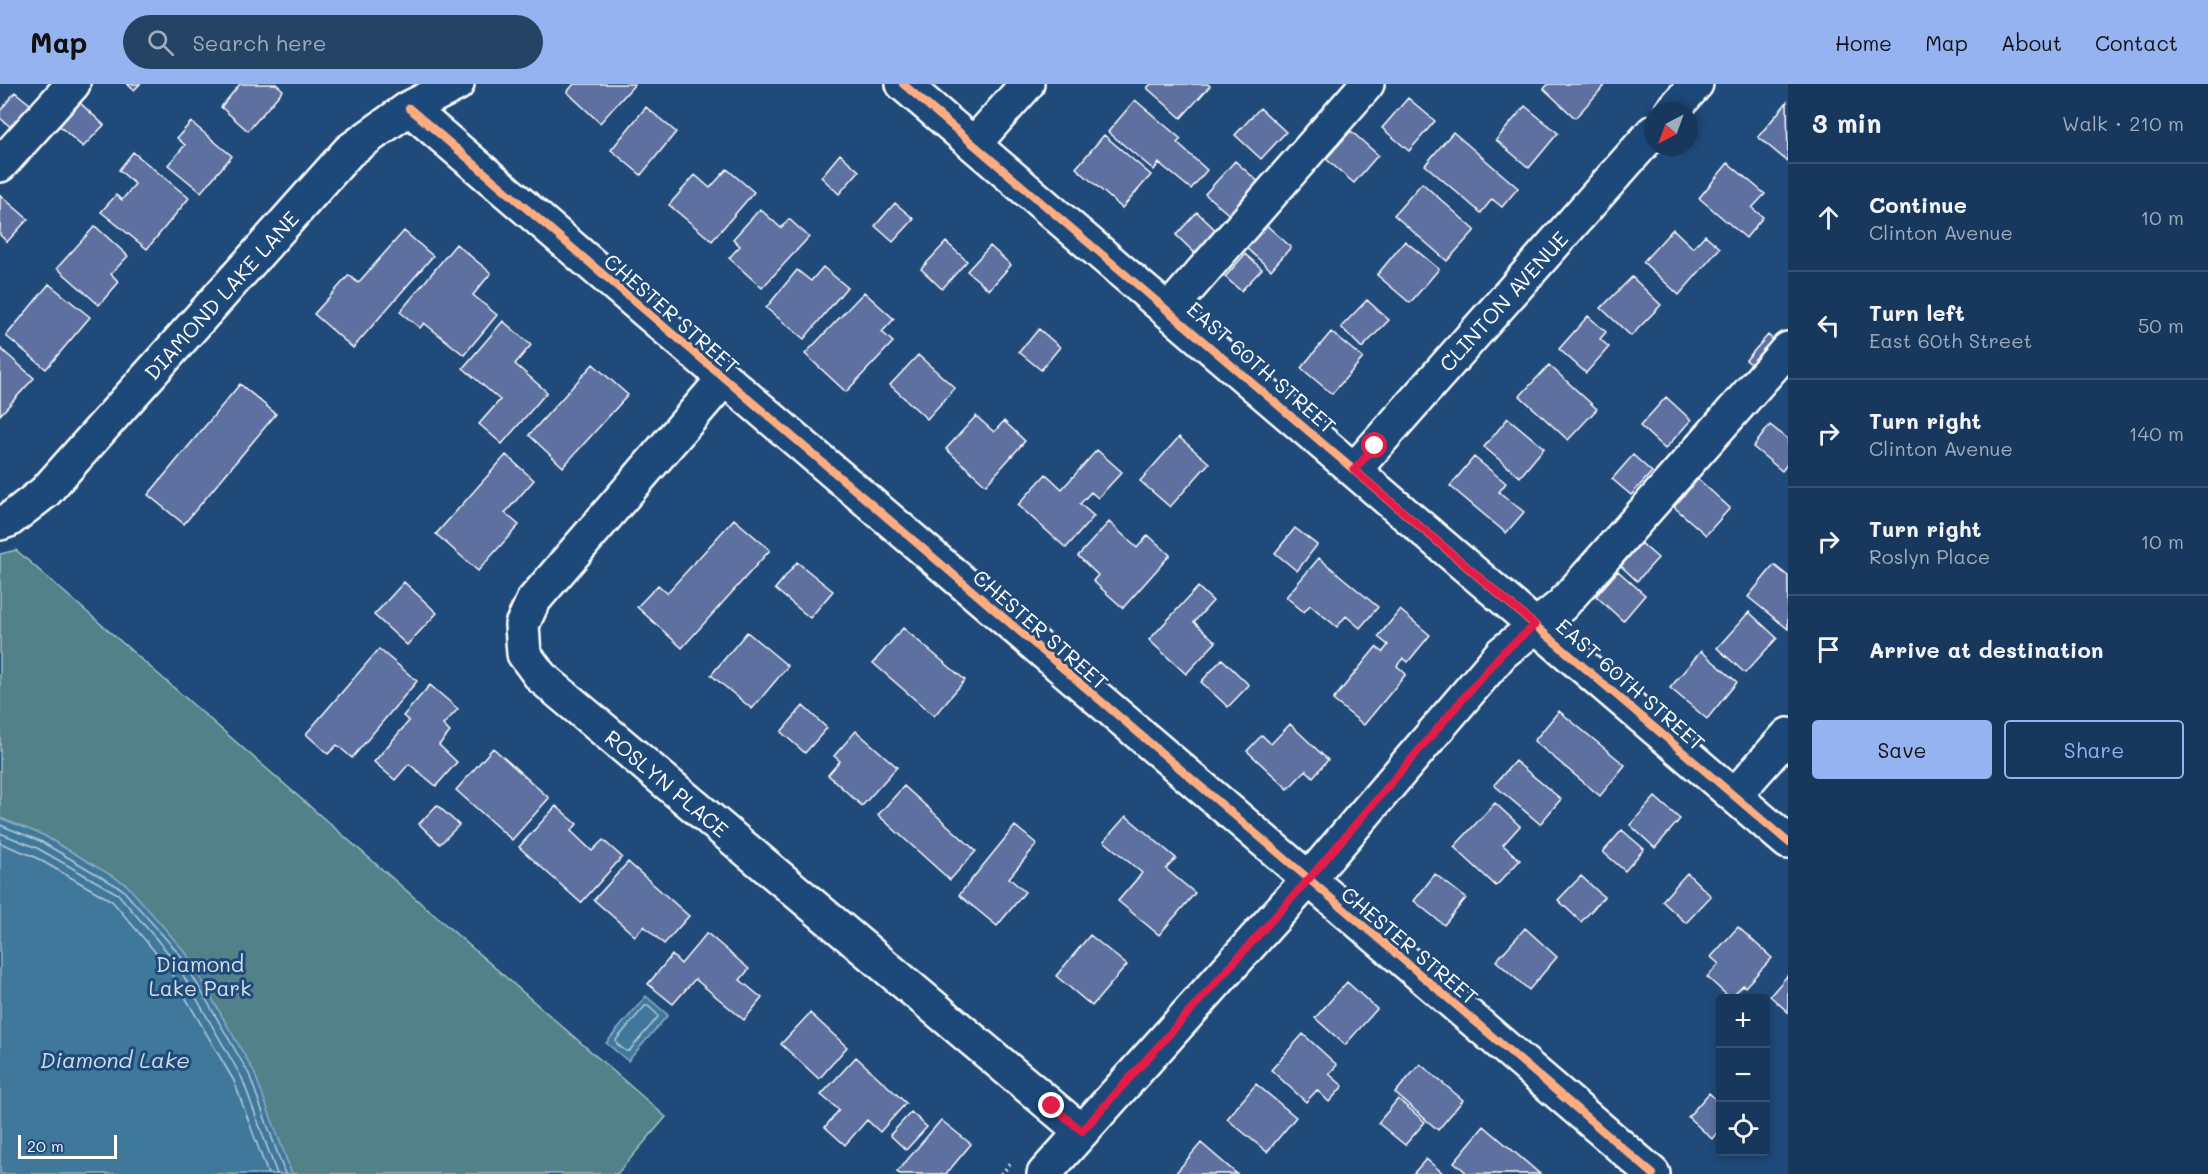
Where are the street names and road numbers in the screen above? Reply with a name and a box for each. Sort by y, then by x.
street label: DIAMOND LAKE LANE [138,205,304,385]
street label: CLINTON AVENUE [1433,225,1573,377]
street label: CHESTER STREET [599,247,745,379]
street label: EAST 60TH STREET [1182,295,1342,439]
street label: CHESTER STREET [968,563,1114,695]
street label: EAST 60TH STREET [1551,612,1711,756]
street label: ROSLYN PLACE [600,723,734,843]
street label: CHESTER STREET [1336,880,1484,1010]

